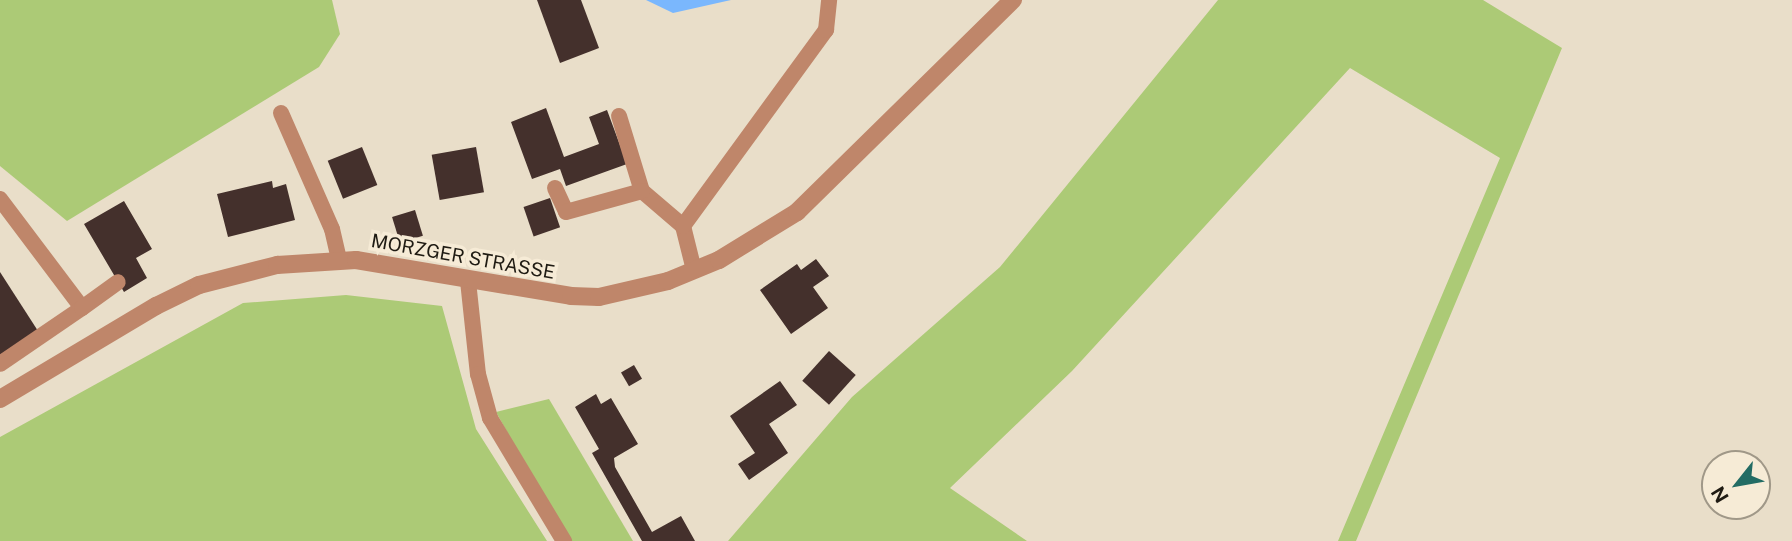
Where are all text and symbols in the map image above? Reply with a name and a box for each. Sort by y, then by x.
street label: MORZGER STRASSE [369,230,557,284]
north arrow [1701,450,1771,520]
text: N [1706,483,1733,507]

